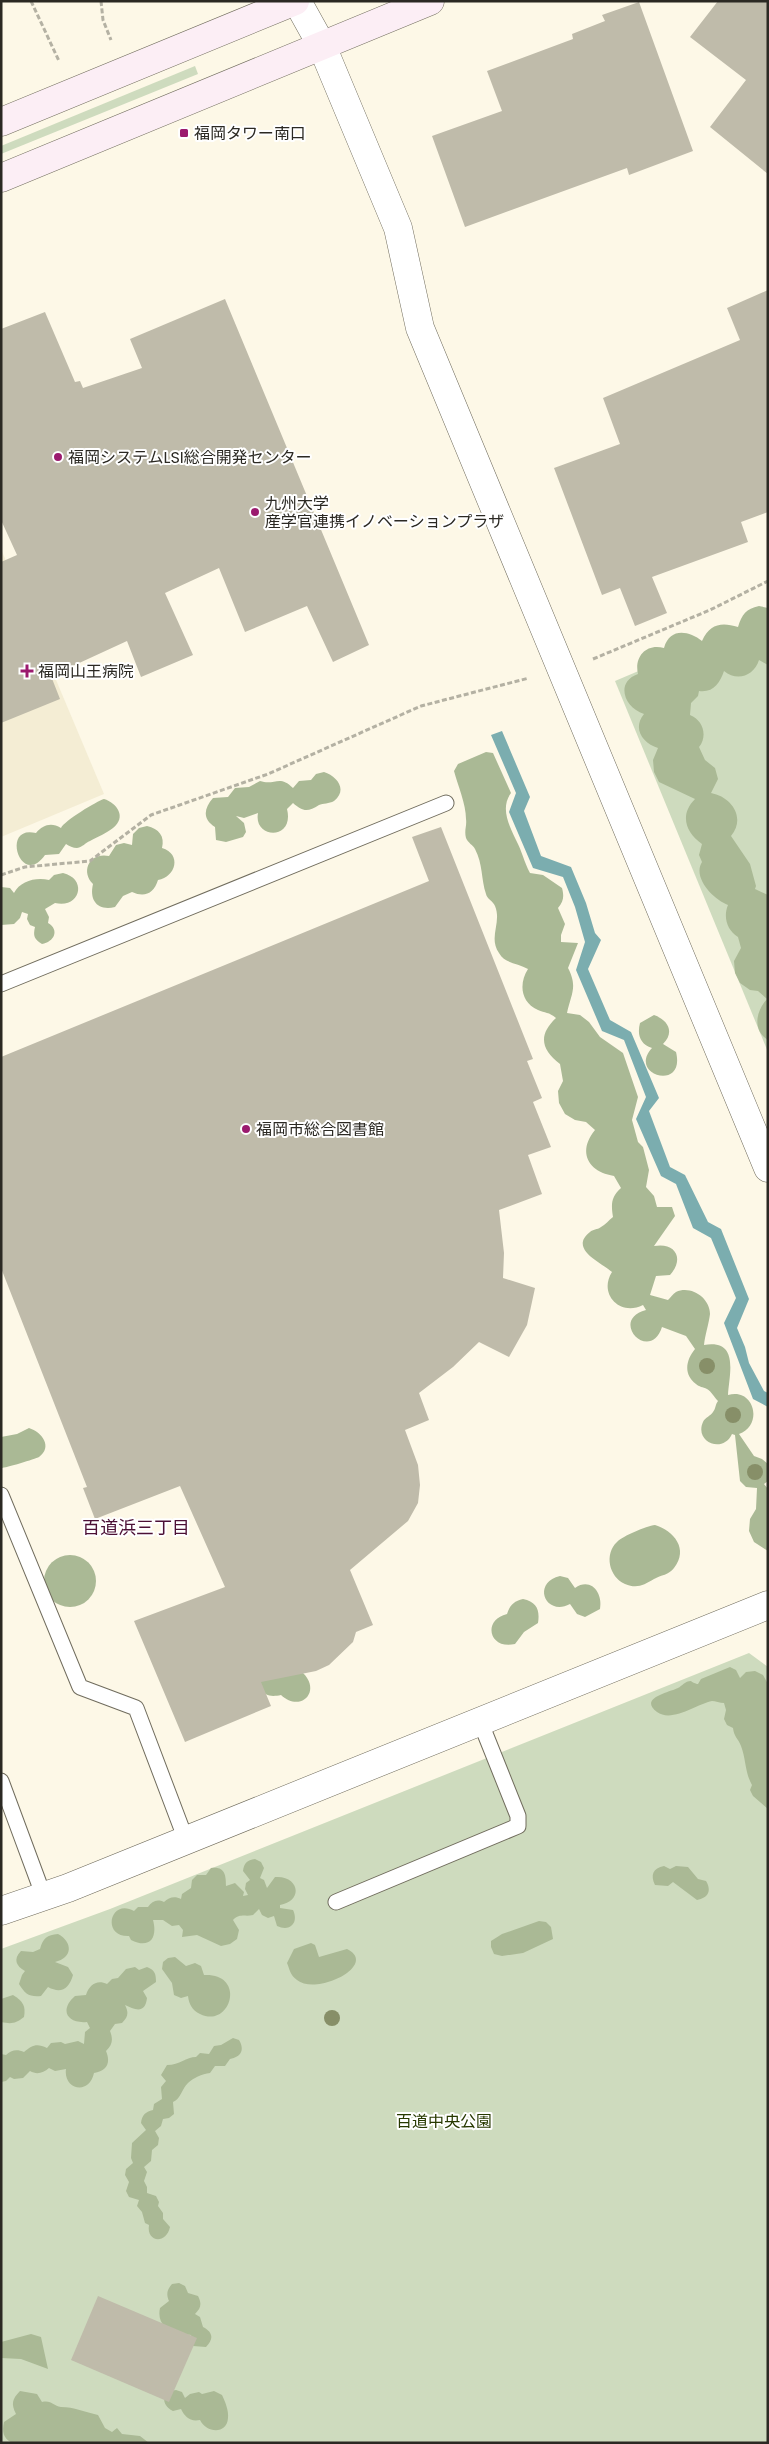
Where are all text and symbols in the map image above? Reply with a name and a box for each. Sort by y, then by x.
place label: 福岡タワー南口 [194,122,306,145]
marker: 福岡タワー南口 [178,127,190,139]
place label: 福岡システムLSI総合開発センター [68,446,312,469]
marker: 福岡システムLSI総合開発センター [52,451,64,463]
place label: 九州大学 産学官連携イノベーションプラザ [265,492,504,533]
marker: 九州大学 産学官連携イノベーションプラザ [249,506,261,518]
place label: 福岡山王病院 [38,660,134,683]
marker: 福岡山王病院 [20,664,34,678]
place label: 福岡市総合図書館 [256,1118,384,1141]
marker: 福岡市総合図書館 [240,1123,252,1135]
district label: 百道浜三丁目 [82,1515,190,1540]
park label: 百道中央公園 [396,2110,492,2133]

